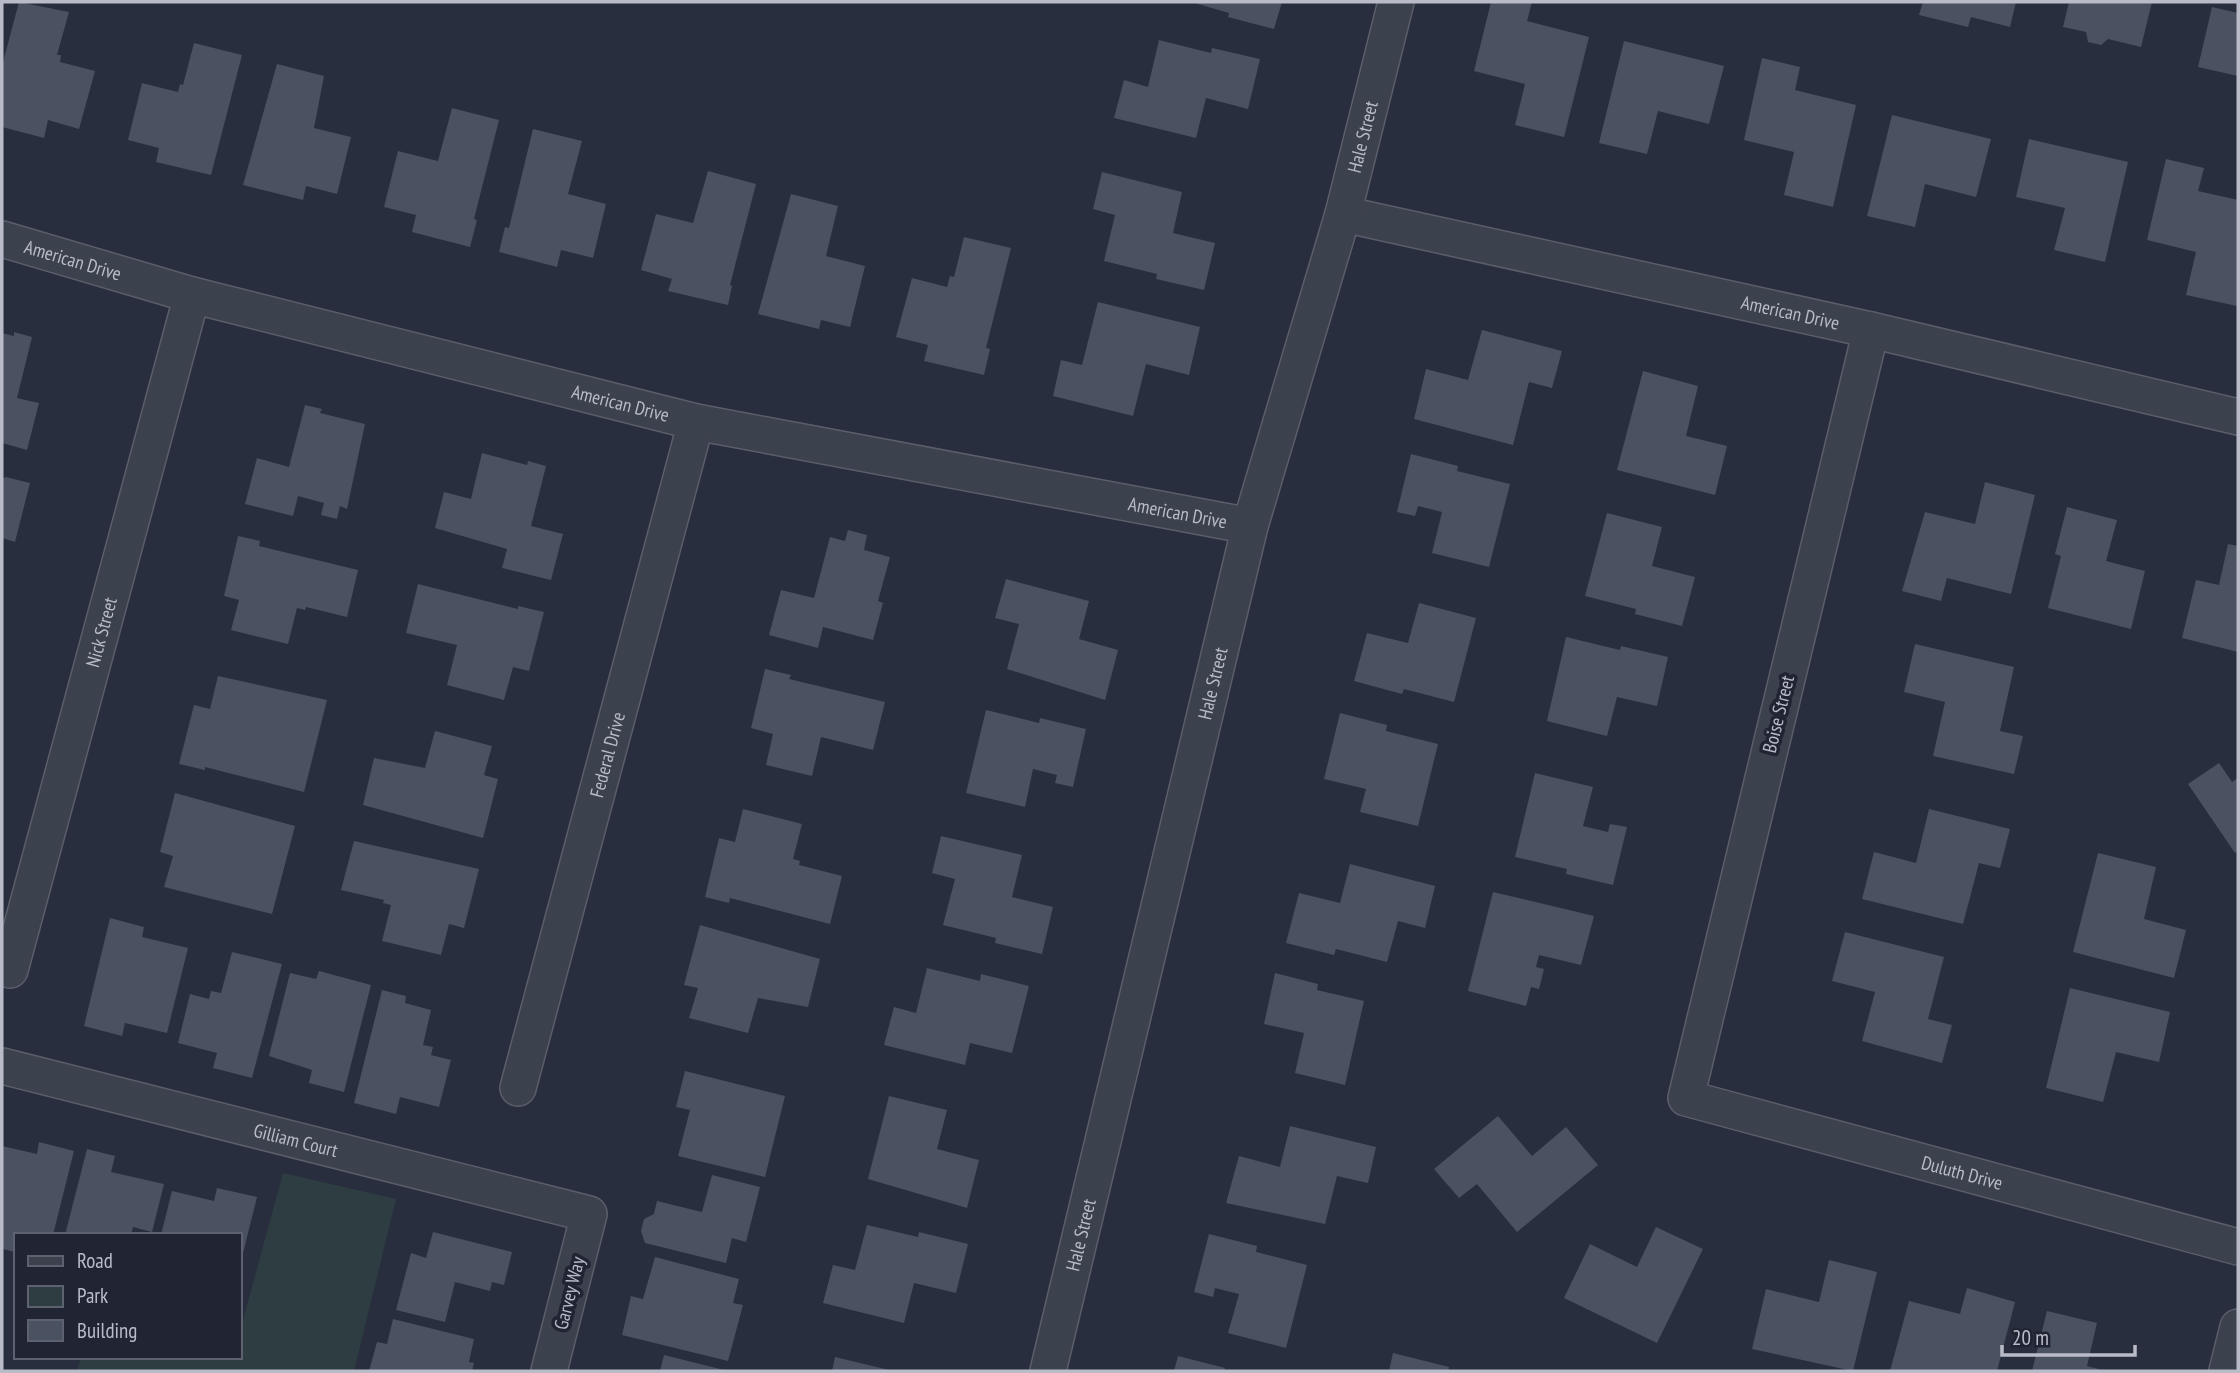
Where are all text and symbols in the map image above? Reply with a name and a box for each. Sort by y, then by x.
street label: Hale Street [1342,97,1383,175]
street label: American Drive [22,234,124,286]
street label: American Drive [1739,290,1842,335]
street label: American Drive [569,379,672,427]
street label: American Drive [1126,491,1229,533]
street label: Nick Street [80,594,122,670]
street label: Hale Street [1192,644,1233,722]
street label: Boise Street [1757,672,1799,755]
street label: Federal Drive [584,709,630,800]
street label: Gilliam Court [251,1118,341,1162]
street label: Duluth Drive [1919,1150,2006,1195]
street label: Hale Street [1060,1196,1101,1273]
legend [14,1233,242,1359]
text: Road [77,1247,113,1274]
street label: Garvey Way [548,1253,590,1332]
text: Park [77,1282,108,1309]
scale bar [2002,1314,2135,1358]
text: Building [77,1317,137,1344]
text: 20 m [2012,1324,2049,1351]

